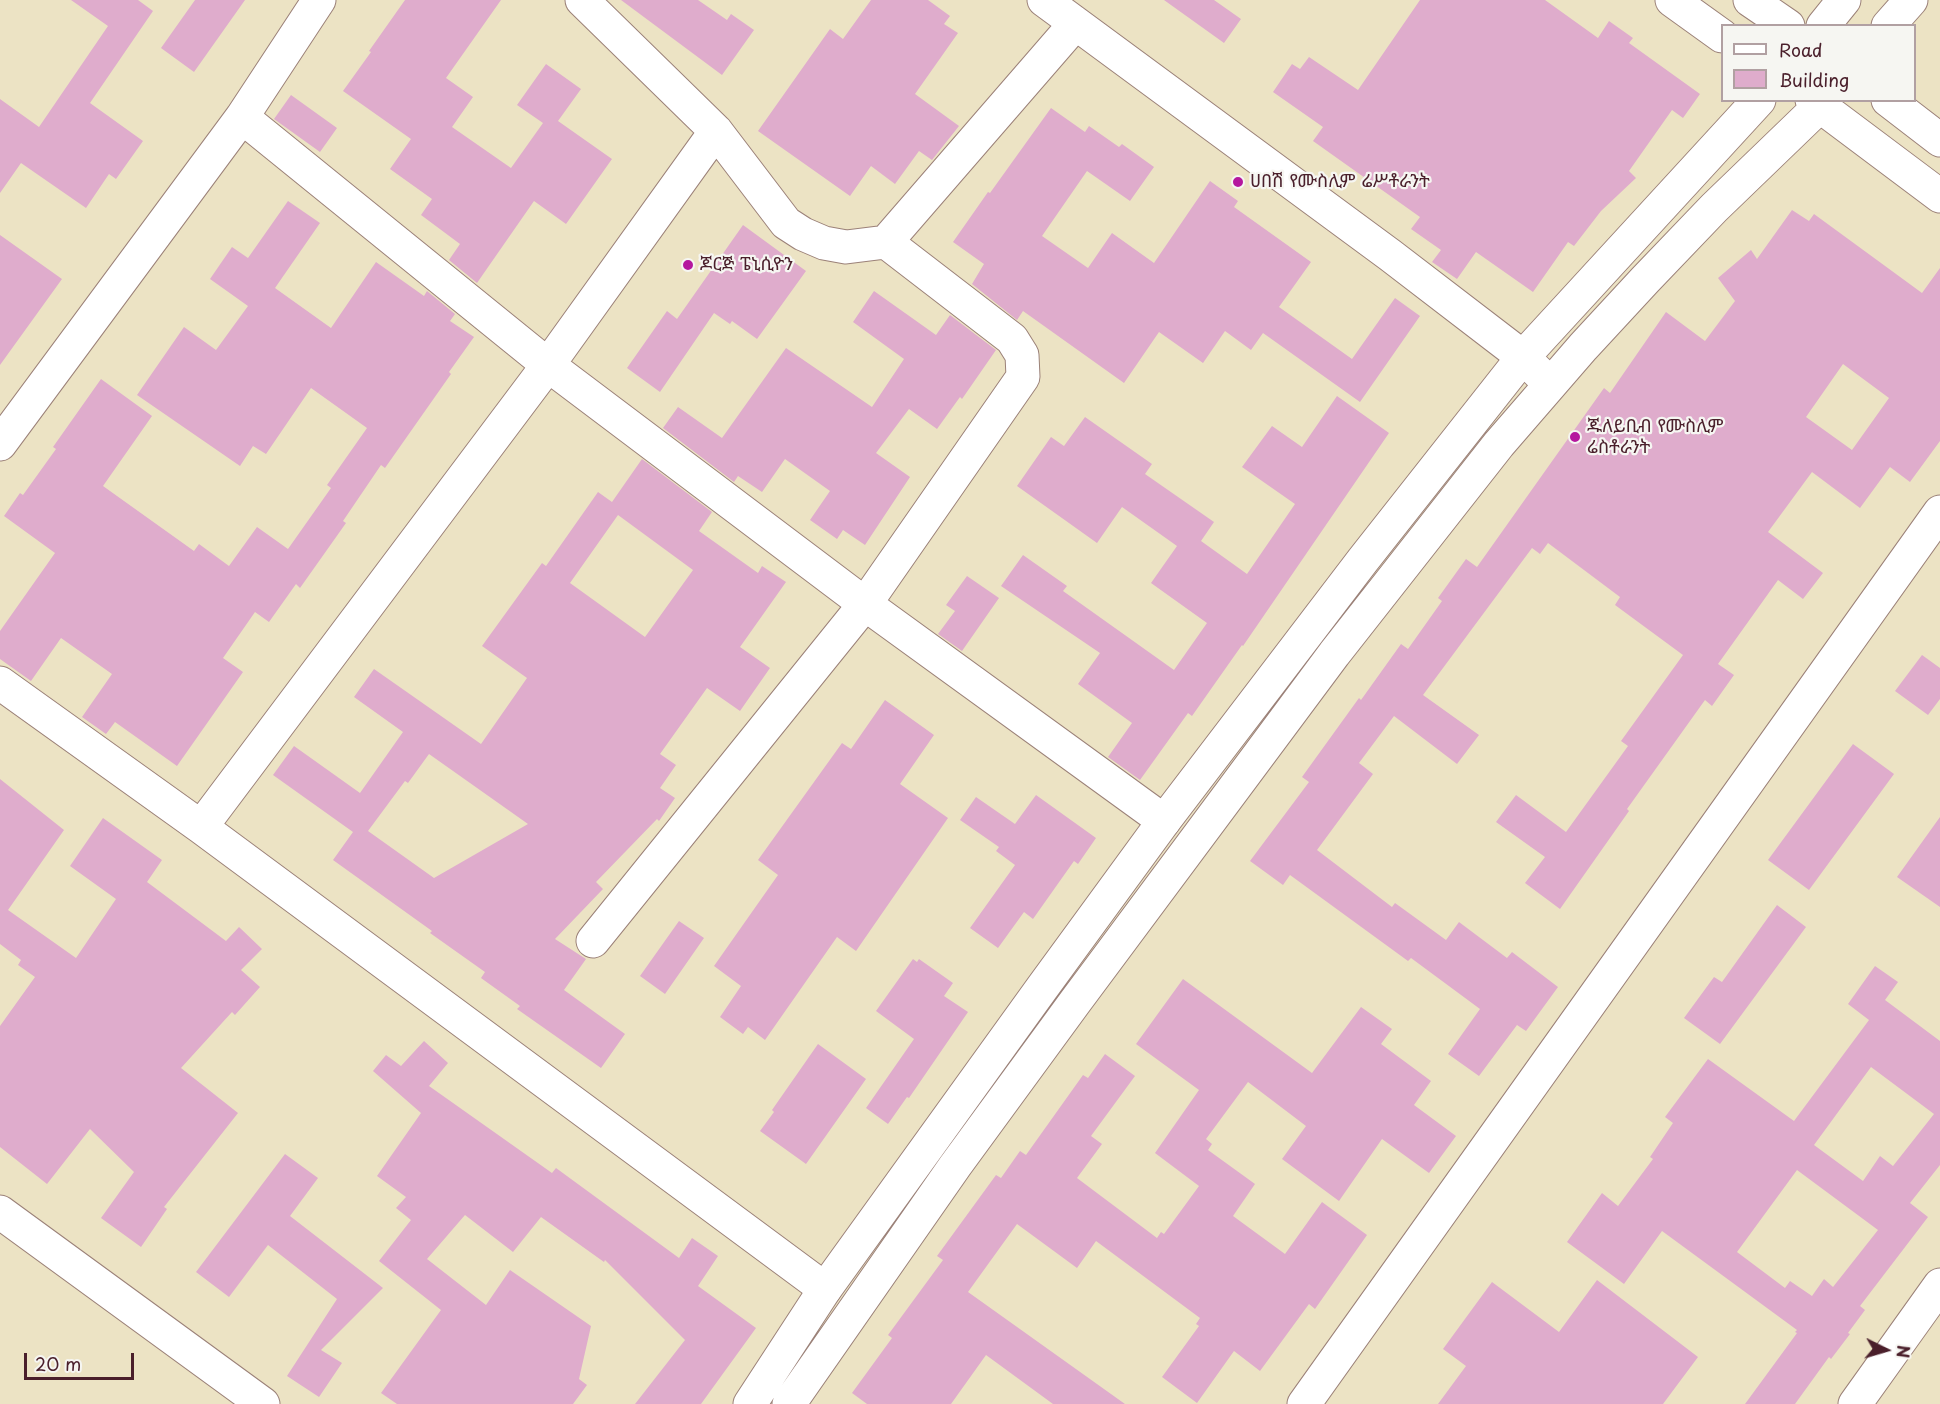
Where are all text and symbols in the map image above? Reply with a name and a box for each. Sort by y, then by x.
legend [1721,24,1916,102]
text: Road [1779,36,1823,63]
text: Building [1779,66,1849,93]
place label: ሀበሽ የሙስሊም ሬሥቶራንት [1250,171,1430,193]
marker: ሀበሽ የሙስሊም ሬሥቶራንት [1231,175,1245,189]
place label: ጆርጅ ፔኒሲዮን [700,254,793,276]
marker: ጆርጅ ፔኒሲዮን [681,258,695,272]
place label: ጁለይቢብ የሙስሊም ሬስቶራንት [1587,416,1724,458]
marker: ጁለይቢብ የሙስሊም ሬስቶራንት [1568,430,1582,444]
north arrow [1856,1320,1916,1380]
scale bar [27,1341,136,1379]
text: N [1891,1344,1916,1359]
text: 20 m [35,1350,81,1377]

